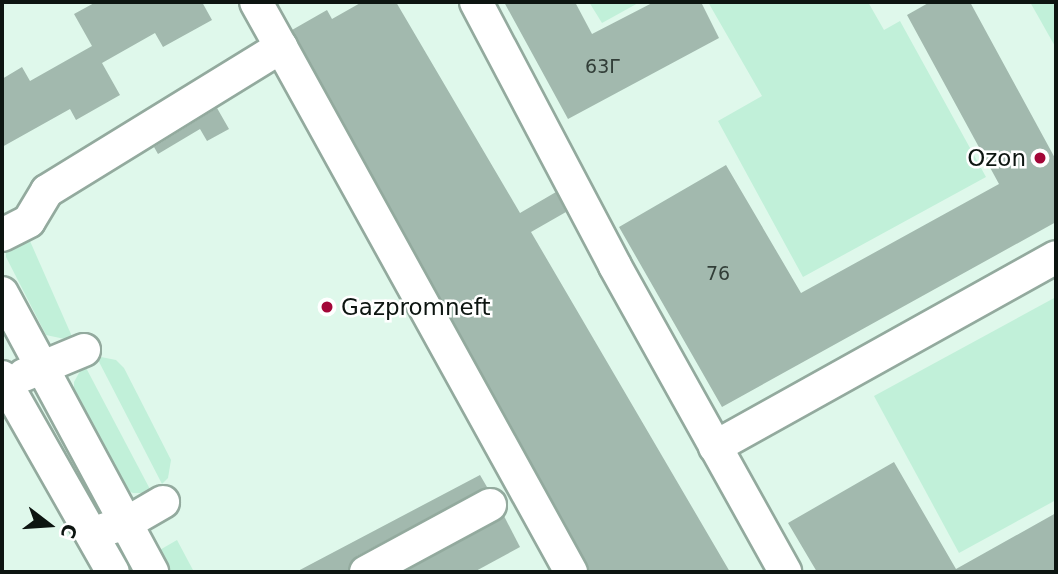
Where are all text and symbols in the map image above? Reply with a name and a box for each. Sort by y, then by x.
house number: 63Г [585,56,621,78]
place label: Ozon [967,144,1026,172]
marker: Ozon [1032,150,1048,166]
house number: 76 [706,263,730,285]
place label: Gazpromneft [341,293,490,321]
marker: Gazpromneft [319,299,335,315]
north arrow [14,490,84,560]
text: С [57,521,82,541]

